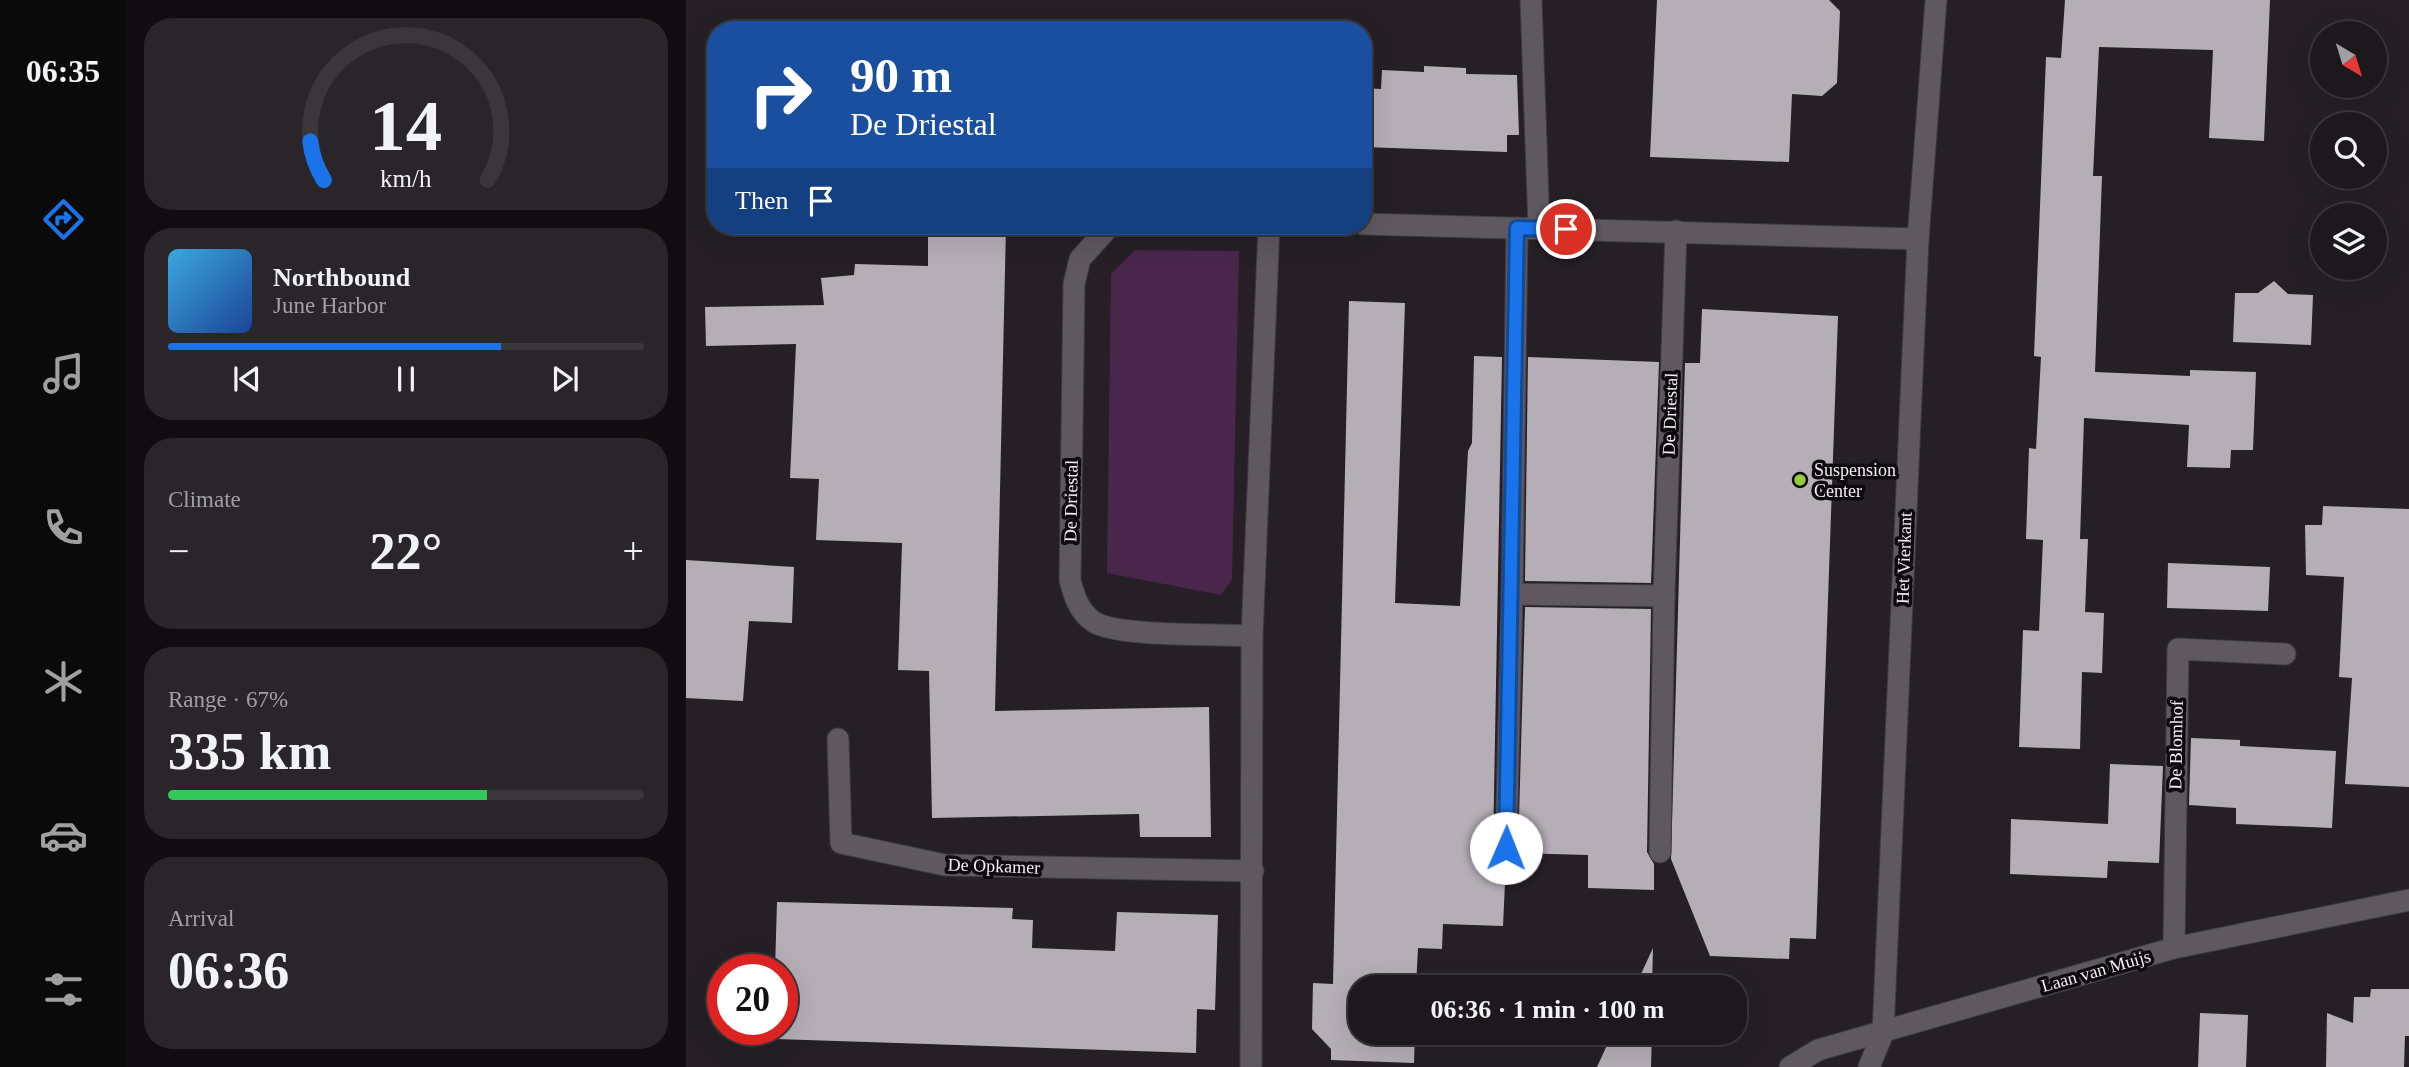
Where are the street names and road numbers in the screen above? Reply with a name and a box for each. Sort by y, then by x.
street label: De Driestal [1659,372,1681,456]
street label: De Driestal [1060,460,1082,542]
street label: Het Vierkant [1892,512,1916,604]
street label: De Blomhof [2165,700,2187,790]
street label: De Opkamer [947,854,1041,878]
street label: Laan van Muijs [2039,946,2153,996]

